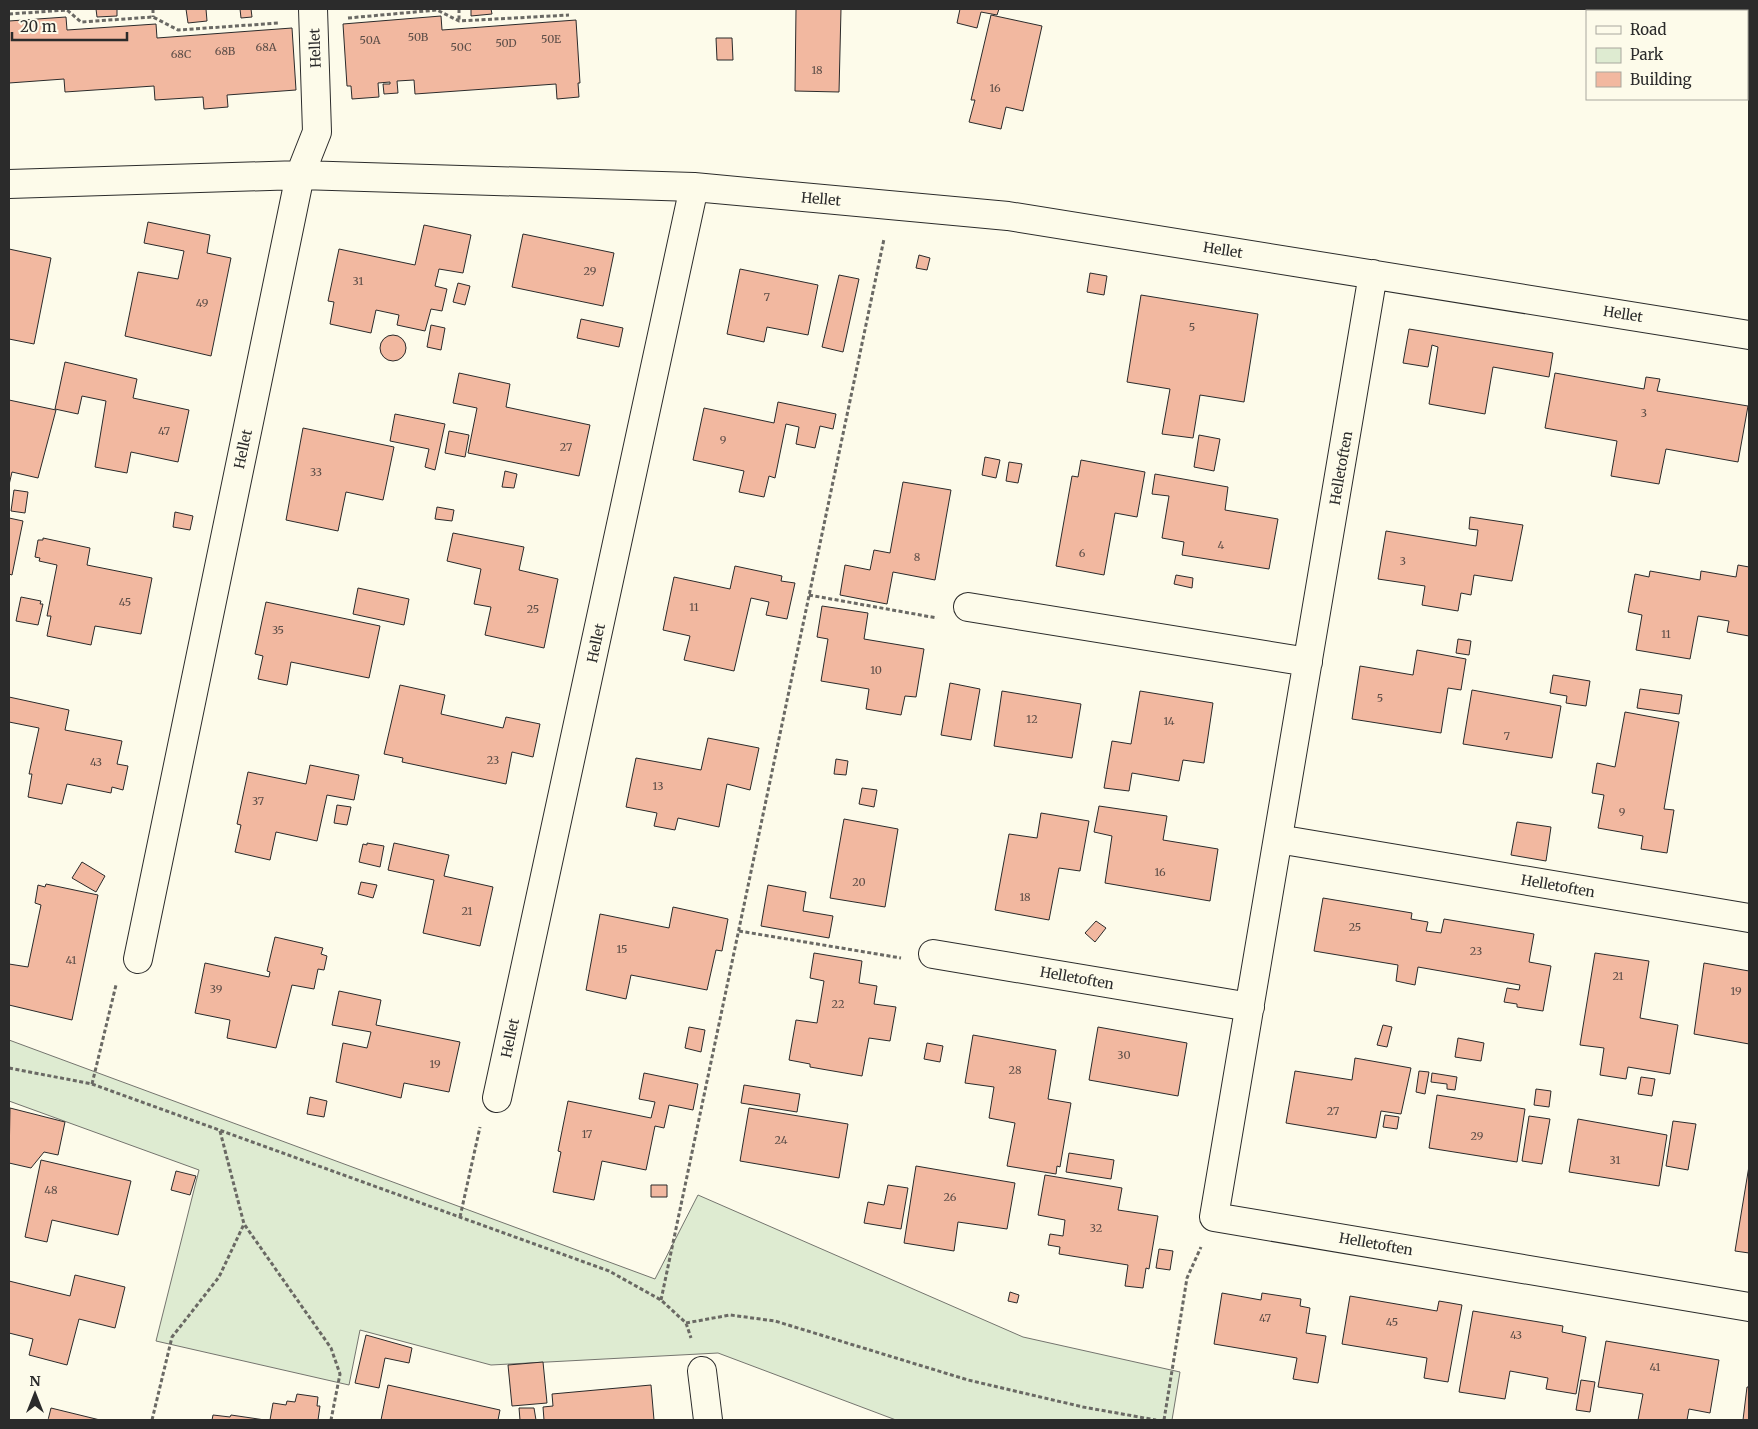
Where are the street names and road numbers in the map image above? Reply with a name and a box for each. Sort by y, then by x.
street label: Hellet [305,27,325,68]
street label: Hellet [800,188,842,210]
street label: Hellet [1202,238,1245,262]
street label: Hellet [1602,302,1645,326]
street label: Hellet [230,427,256,470]
street label: Helletoften [1326,430,1356,506]
street label: Hellet [583,621,609,664]
street label: Helletoften [1520,871,1596,901]
street label: Helletoften [1039,963,1115,993]
street label: Hellet [497,1016,523,1059]
street label: Helletoften [1338,1229,1414,1259]

